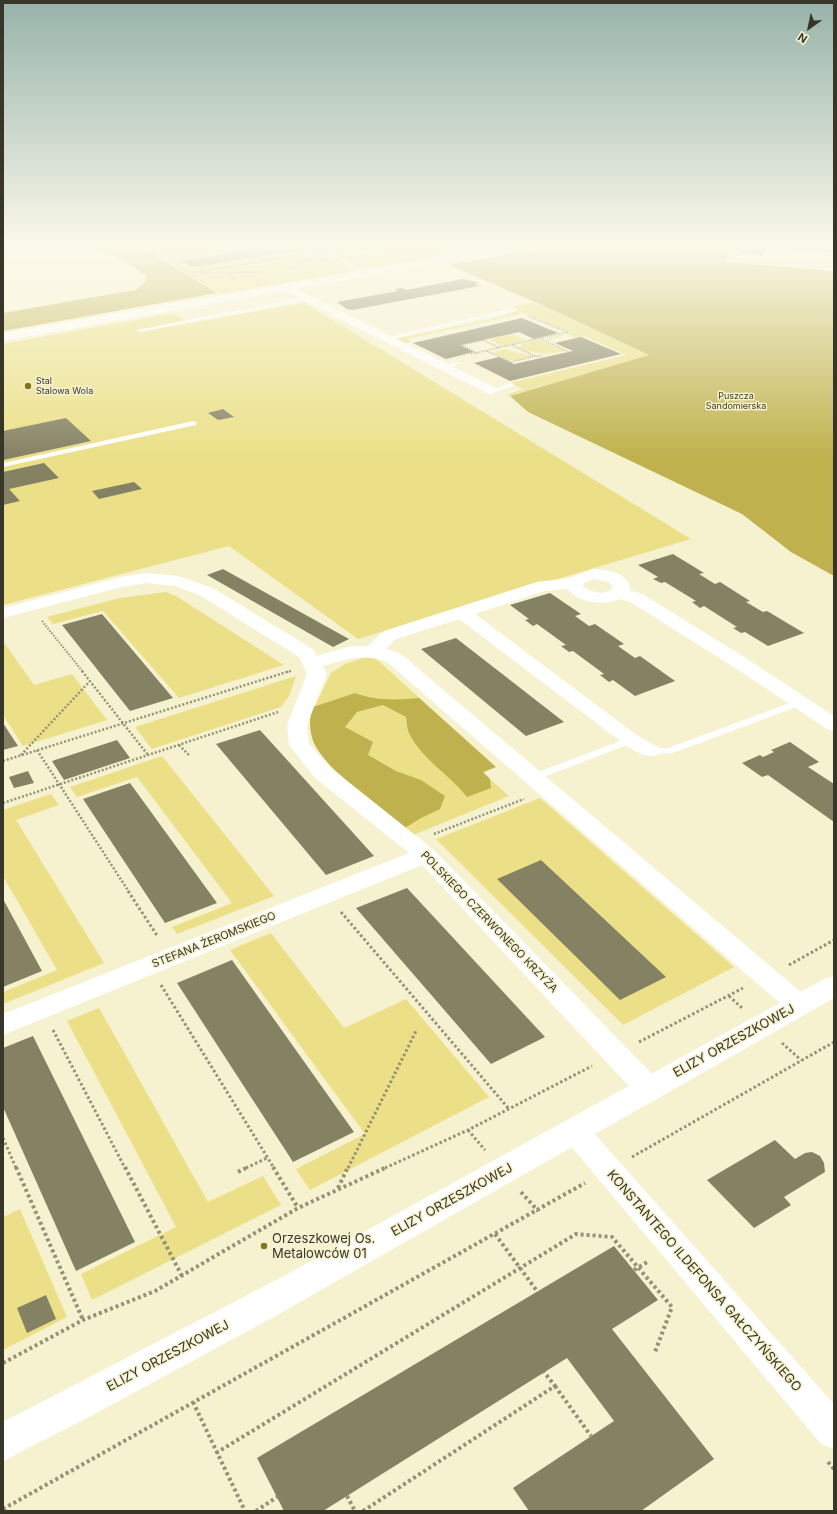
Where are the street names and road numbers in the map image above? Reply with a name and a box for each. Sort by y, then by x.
street label: POLSKIEGO CZERWONEGO KRZYŻA [418,849,560,995]
street label: STEFANA ŻEROMSKIEGO [150,909,278,971]
street label: ELIZY ORZESZKOWEJ [671,1001,797,1081]
street label: ELIZY ORZESZKOWEJ [389,1160,515,1240]
street label: KONSTANTEGO ILDEFONSA GAŁCZYŃSKIEGO [604,1167,804,1395]
street label: ELIZY ORZESZKOWEJ [104,1317,232,1395]

